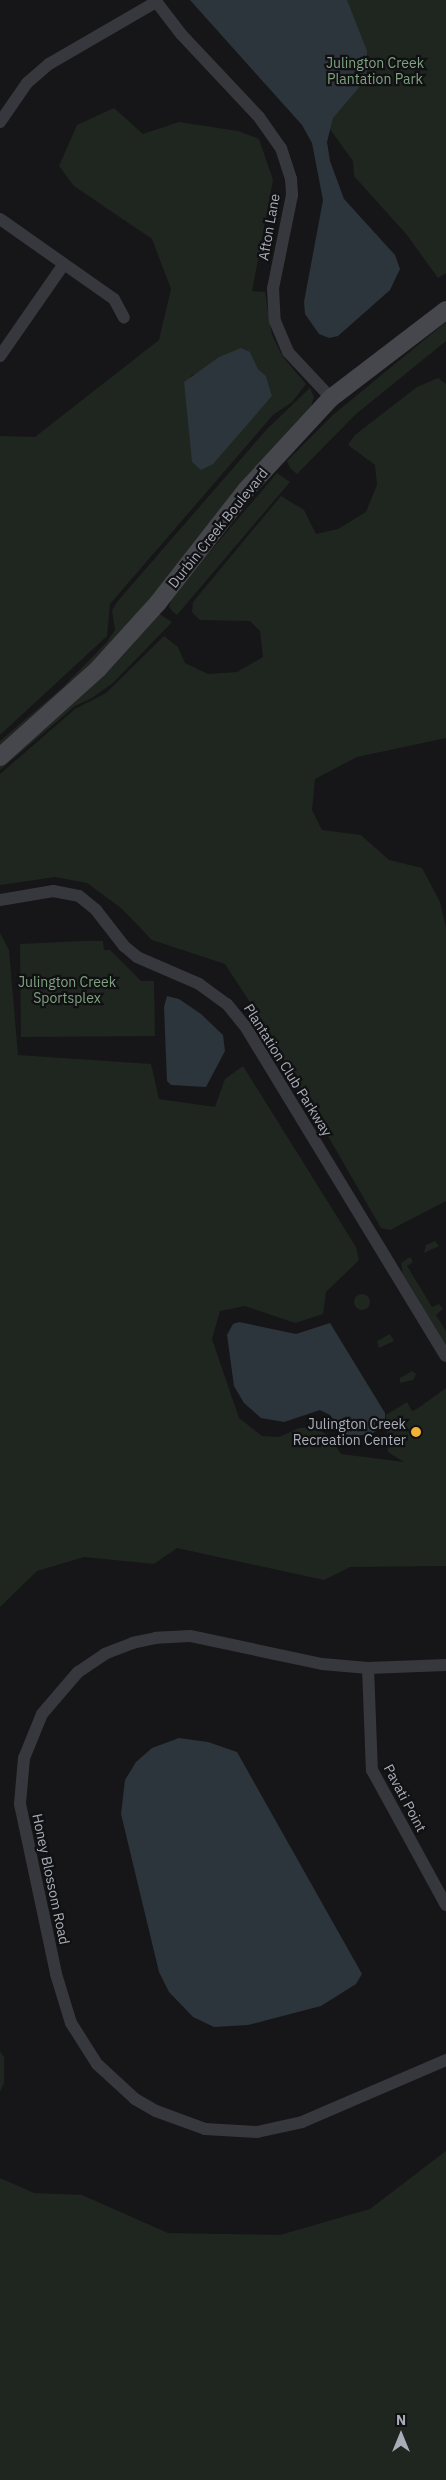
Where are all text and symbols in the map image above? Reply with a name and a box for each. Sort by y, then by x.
park label: Julington Creek Plantation Park [326,55,424,88]
street label: Afton Lane [255,192,283,262]
street label: Durbin Creek Boulevard [165,465,271,591]
park label: Julington Creek Sportsplex [18,974,116,1006]
street label: Plantation Club Parkway [240,1001,336,1139]
place label: Julington Creek Recreation Center [293,1416,406,1448]
marker: Julington Creek Recreation Center [410,1426,422,1438]
street label: Pavati Point [380,1761,430,1835]
street label: Honey Blossom Road [29,1812,73,1946]
north arrow [376,2410,426,2460]
text: N [396,2411,406,2429]

